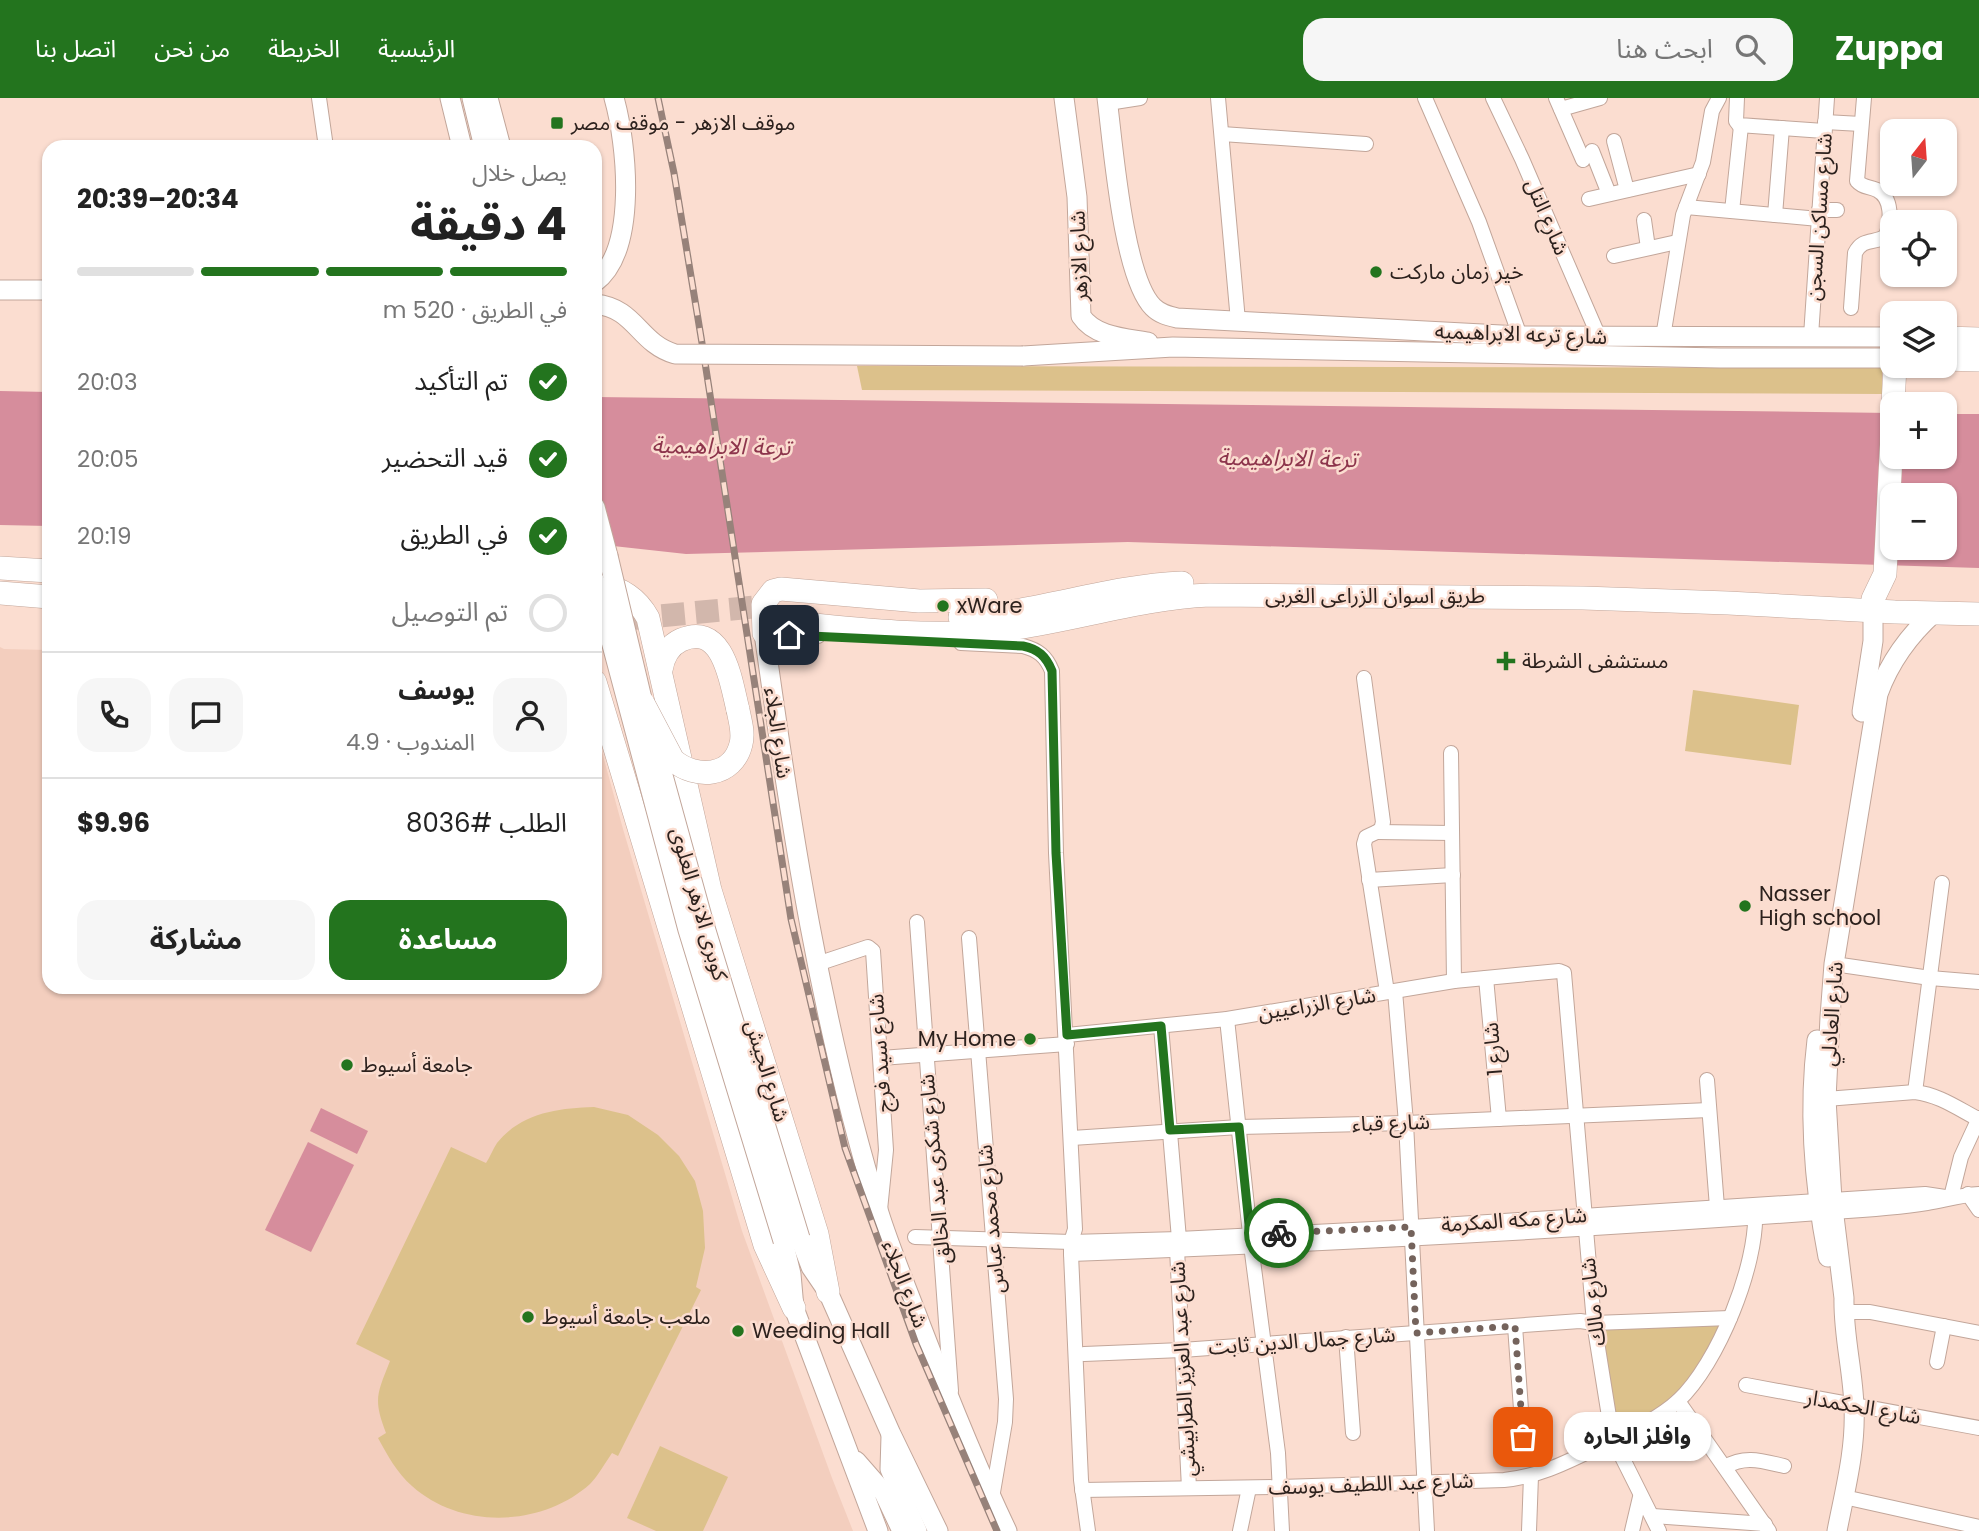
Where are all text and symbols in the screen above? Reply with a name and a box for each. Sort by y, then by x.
search box [1303,18,1793,81]
text: Zuppa [1835,25,1944,72]
icon: search [1731,30,1769,68]
text: ابحث هنا [1616,31,1713,67]
text: اتصل بنا [35,32,116,65]
text: من نحن [154,32,230,65]
text: الخريطة [268,32,340,65]
text: الرئيسية [378,32,455,65]
place label: موقف الازهر - موقف مصر [570,108,796,137]
marker: موقف الازهر - موقف مصر [549,115,565,131]
north arrow [1880,119,1956,196]
map controls [1880,119,1957,560]
street label: شارع مساكن السجن [1798,132,1840,302]
text: يصل خلال [472,157,567,189]
street label: شارع التل [1518,174,1576,260]
text: 20:34–20:39 [77,181,239,217]
text: 4 دقيقة [410,192,567,256]
street label: شارع الازهر [1062,210,1096,303]
button: locate [1880,210,1957,287]
place label: خير زمان ماركت [1390,257,1524,286]
marker: خير زمان ماركت [1368,264,1384,280]
text: في الطريق · 520 m [383,294,567,326]
button: layers [1880,301,1957,378]
street label: شارع ترعه الابراهيميه [1434,316,1608,352]
text: تم التأكيد [414,363,508,399]
icon: check [529,363,567,401]
text: 20:03 [77,366,138,398]
button: + [1880,392,1957,469]
water label: ترعة الابراهيمية [651,429,794,463]
text: قيد التحضير [382,440,508,476]
icon: check [529,440,567,478]
water label: ترعة الابراهيمية [1217,441,1360,475]
text: 20:05 [77,443,138,475]
button: − [1880,483,1957,560]
text: في الطريق [401,517,508,553]
icon: check [529,517,567,555]
text: 20:19 [77,520,131,552]
street label: طريق اسوان الزراعى الغربى [1265,581,1485,610]
place label: xWare [957,591,1023,620]
text: تم التوصيل [392,594,508,630]
marker: xWare [935,598,951,614]
pin [759,605,819,665]
icon: home [770,616,808,654]
place label: مستشفى الشرطة [1522,646,1668,675]
marker: مستشفى الشرطة [1496,651,1516,671]
text: يوسف [398,672,475,708]
button: phone [77,678,151,752]
button: chat [169,678,243,752]
button: person [493,678,567,752]
street label: شارع الجلاء [757,686,799,780]
text: المندوب · 4.9 [346,726,475,758]
text: $9.96 [77,805,150,841]
text: الطلب #8036 [406,805,567,841]
street label: كوبرى الازهر العلوى [664,824,735,984]
place label: Nasser High school [1759,879,1881,932]
marker: Nasser High school [1737,898,1753,914]
button: مشاركة [77,900,315,980]
button: مساعدة [329,900,567,980]
street label: شارع العادلي [1813,961,1851,1067]
street label: شارع الزراعيين [1256,980,1378,1028]
street label: شارع سيد فرج [861,993,899,1113]
street label: شارع الجيش [737,1016,797,1126]
street label: شارع 1 [1476,1021,1510,1077]
place label: My Home [918,1024,1016,1053]
marker: My Home [1022,1031,1038,1047]
place label: جامعة أسيوط [361,1050,473,1079]
marker: جامعة أسيوط [339,1057,355,1073]
street label: شارع شكرى عبد الخالق [912,1073,958,1265]
street label: شارع قباء [1352,1107,1430,1139]
street label: شارع محمد عباس [970,1143,1012,1295]
courier [1244,1198,1314,1268]
street label: شارع مكه المكرمة [1440,1200,1588,1240]
icon: bike [1260,1214,1298,1252]
street label: شارع الجلاء [875,1236,935,1332]
street label: شارع مالك [1573,1256,1613,1348]
street label: شارع عبد العزيز الطرابيشي [1162,1261,1204,1477]
place label: ملعب جامعة أسيوط [542,1302,711,1331]
marker: ملعب جامعة أسيوط [520,1309,536,1325]
place label: Weeding Hall [752,1316,890,1345]
street label: شارع جمال الدين ثابت [1208,1320,1396,1362]
marker: Weeding Hall [730,1323,746,1339]
street label: شارع الحكمدار [1802,1382,1923,1432]
pin [1493,1407,1553,1467]
callout: وافلز الحاره [1565,1412,1712,1462]
icon: bag [1504,1418,1542,1456]
text: وافلز الحاره [1584,1420,1691,1452]
street label: شارع عبد اللطيف يوسف [1268,1465,1474,1503]

